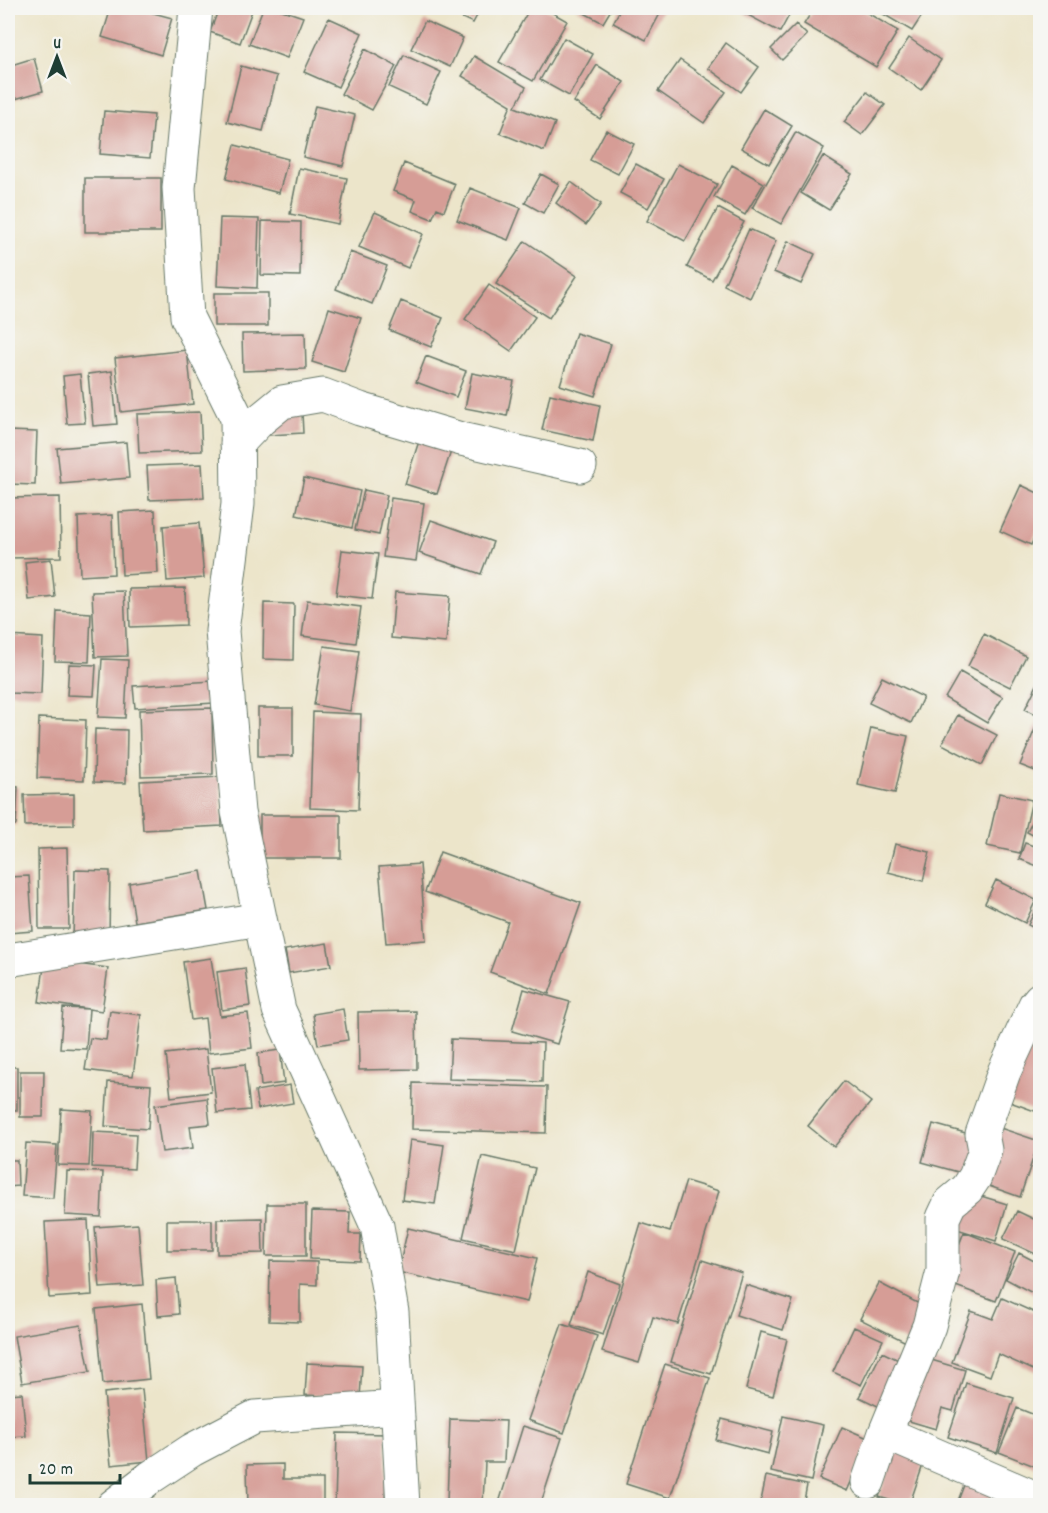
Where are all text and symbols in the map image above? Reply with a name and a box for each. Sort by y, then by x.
north arrow [27,27,87,87]
text: U [53,33,61,56]
scale bar [30,1447,120,1485]
text: 20 m [39,1458,73,1483]

